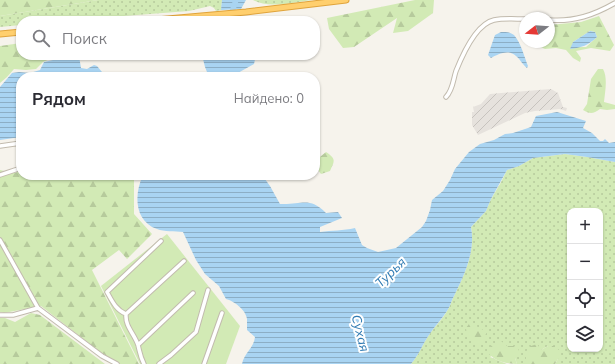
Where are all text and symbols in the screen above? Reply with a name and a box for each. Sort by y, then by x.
north arrow [519,12,555,48]
search box [16,16,320,60]
icon: search [30,27,52,49]
text: Поиск [62,29,107,48]
text: Рядом [32,88,86,109]
text: Найдено: 0 [234,90,304,106]
map controls [567,208,603,352]
button: + [567,208,603,244]
button: − [567,244,603,280]
water label: Турья [371,254,409,290]
button: locate [567,280,603,316]
water label: Сухая [349,313,373,353]
button: layers [567,316,603,352]

